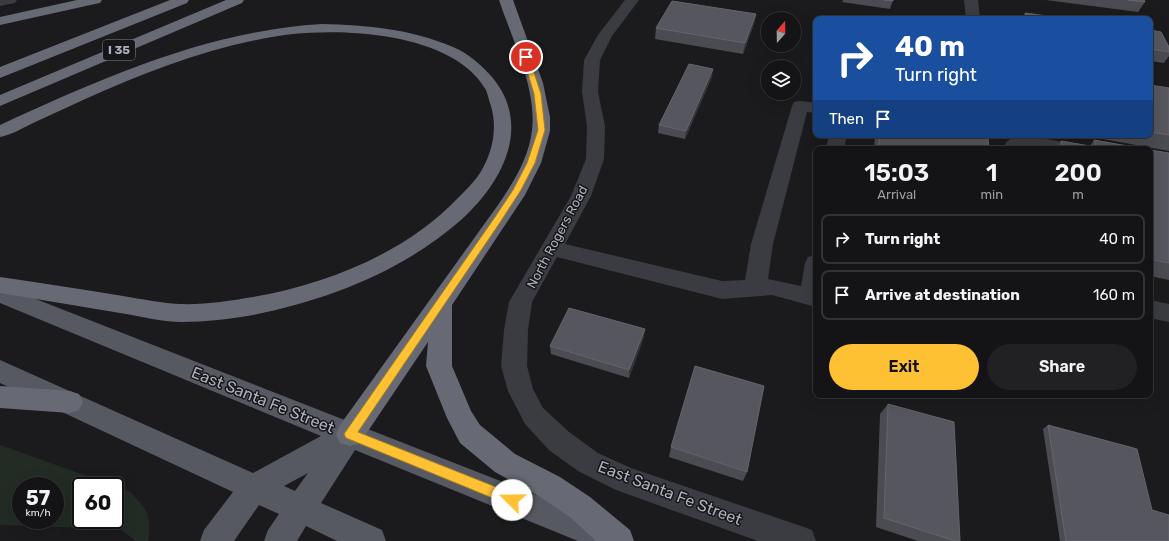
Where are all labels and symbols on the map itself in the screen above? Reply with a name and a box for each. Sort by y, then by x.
north arrow [761,12,801,52]
road number: I 35 [103,40,135,60]
pin [509,40,543,74]
street label: North Rogers Road [524,183,591,291]
street label: East Santa Fe Street [189,363,337,437]
street label: East Santa Fe Street [595,457,745,529]
speed limit sign: 60 [72,477,124,529]
position arrow [491,479,533,521]

